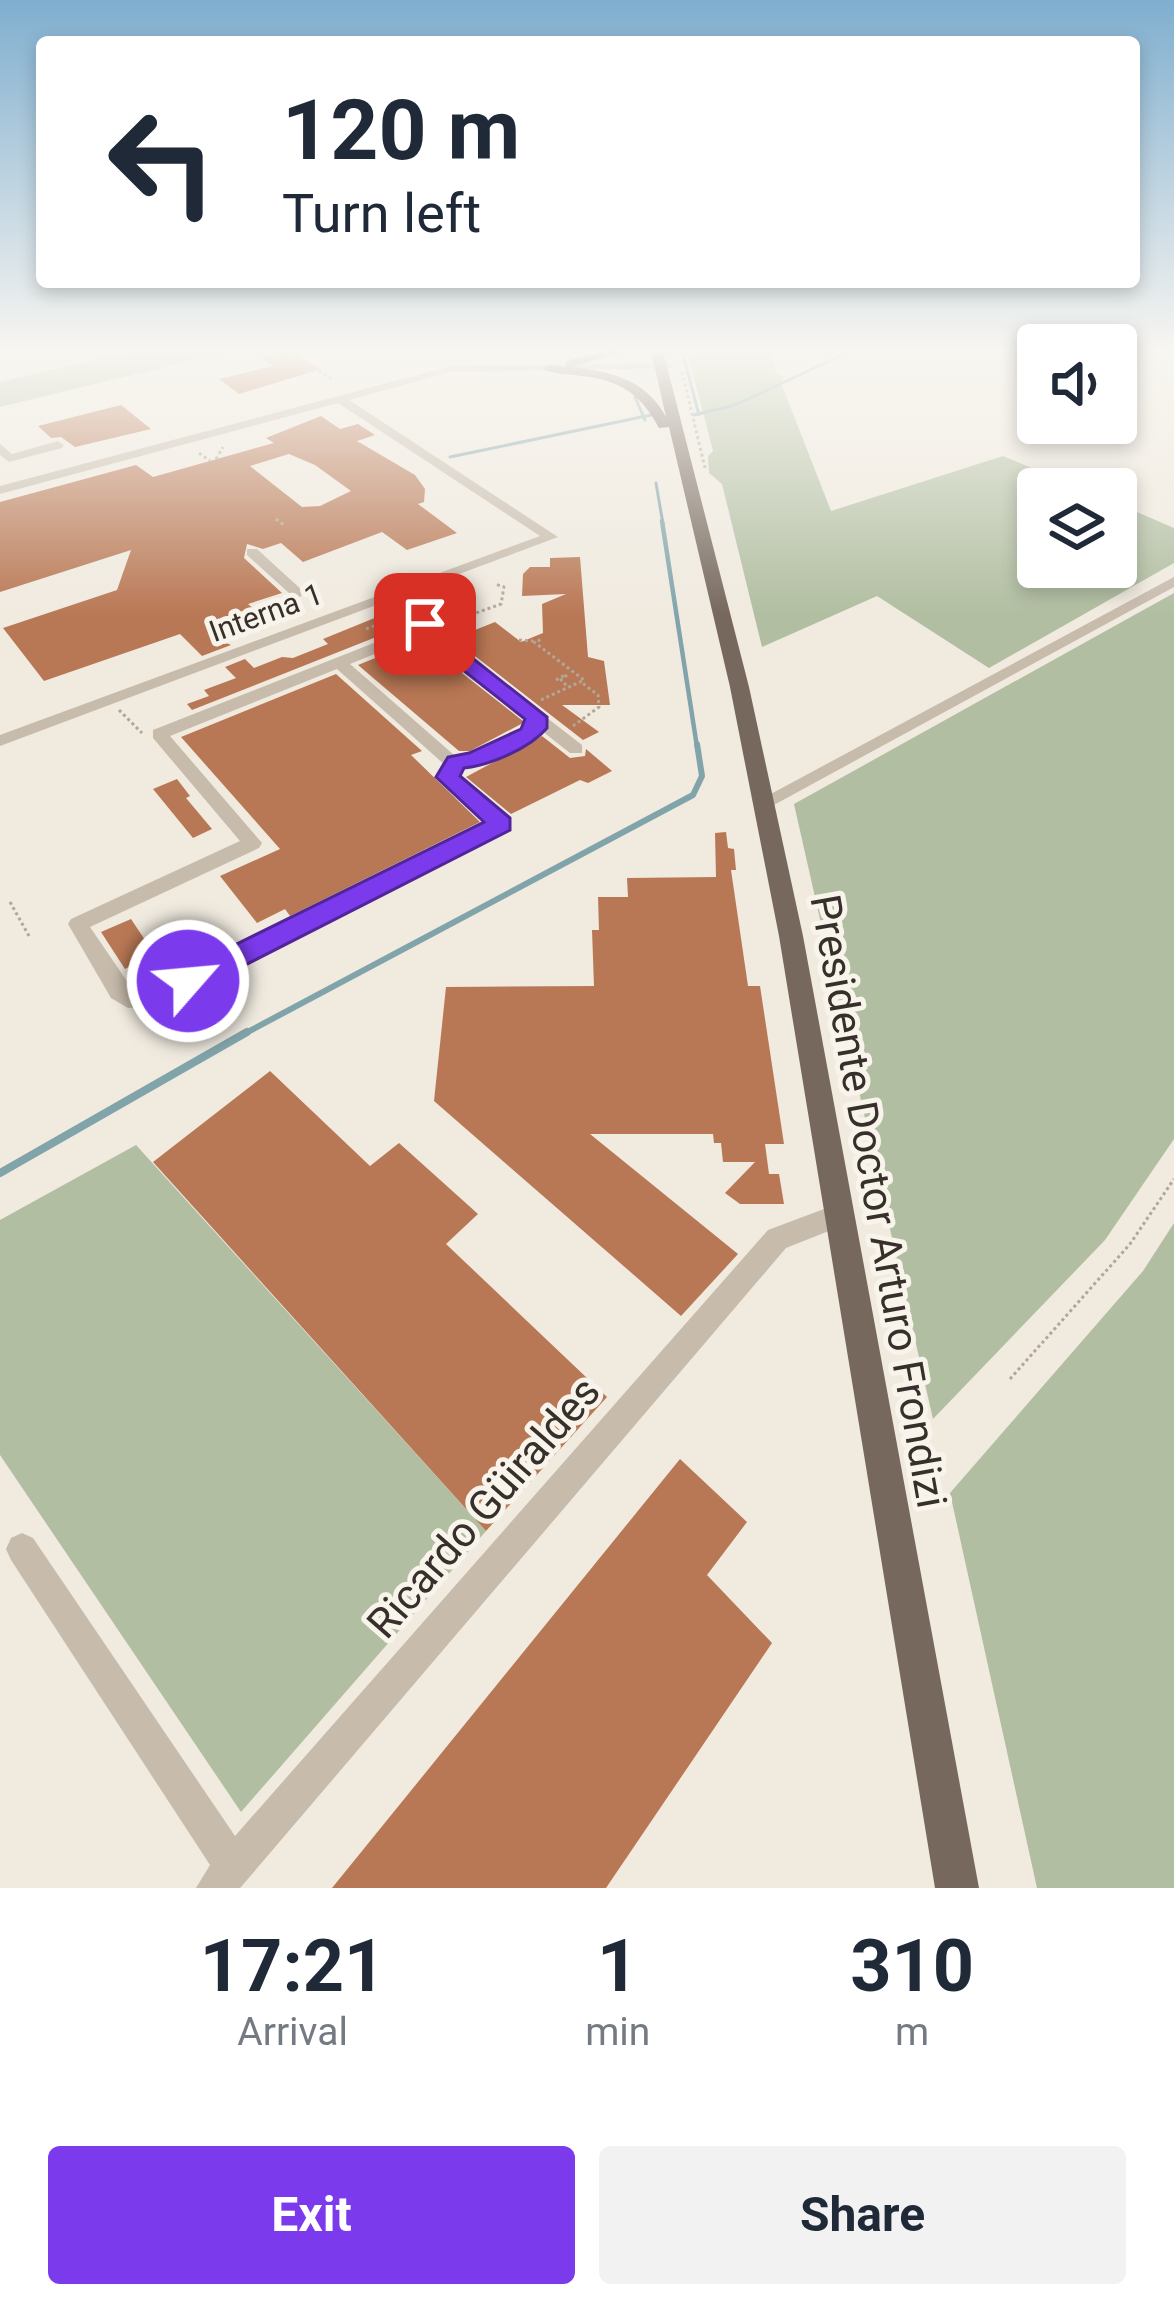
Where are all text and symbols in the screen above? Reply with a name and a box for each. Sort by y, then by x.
text: 120 m [282,81,520,180]
icon: left [84,84,240,240]
text: Turn left [282,182,481,245]
map controls [1017,324,1137,588]
button: sound [1017,324,1137,444]
button: layers [1017,468,1137,588]
pin [374,573,476,675]
street label: Interna 1 [204,576,327,649]
icon: arrive [392,591,458,657]
street label: Presidente Doctor Arturo Frondizi [800,891,957,1512]
position arrow [125,918,251,1044]
street label: Ricardo Güiraldes [357,1367,610,1648]
text: 17:21 [200,1924,385,2009]
text: 1 [597,1924,638,2009]
text: 310 [850,1924,974,2009]
text: Arrival [237,2009,348,2055]
text: min [585,2009,650,2055]
text: m [895,2009,929,2055]
button: Exit [48,2146,575,2284]
button: Share [599,2146,1126,2284]

